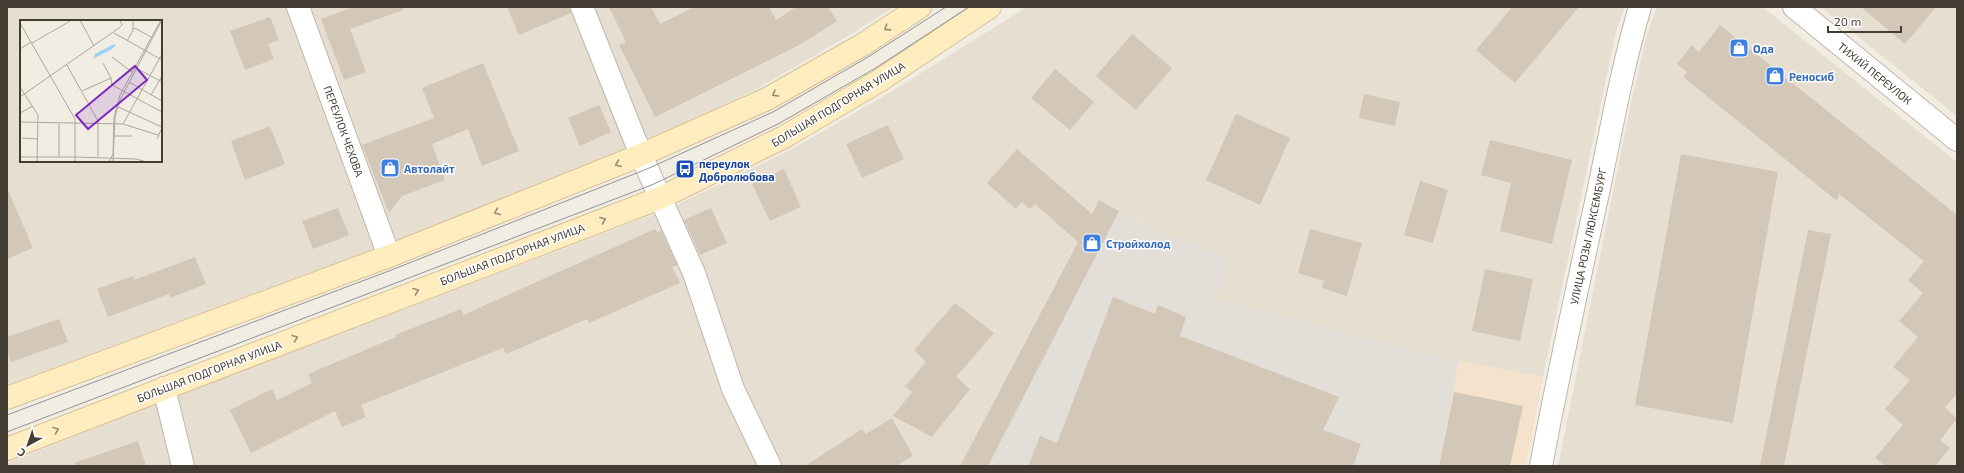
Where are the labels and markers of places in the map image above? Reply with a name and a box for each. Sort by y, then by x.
shop icon: Ода [1728,37,1750,59]
place label: Ода [1753,42,1774,55]
shop icon: Реносиб [1764,65,1786,87]
place label: Реносиб [1789,70,1834,83]
shop icon: Автолайт [379,157,401,179]
place label: переулок Добролюбова [699,157,775,183]
bus stop icon: переулок Добролюбова [674,158,696,180]
place label: Автолайт [404,162,455,175]
shop icon: Стройхолод [1081,232,1103,254]
place label: Стройхолод [1106,237,1170,250]

